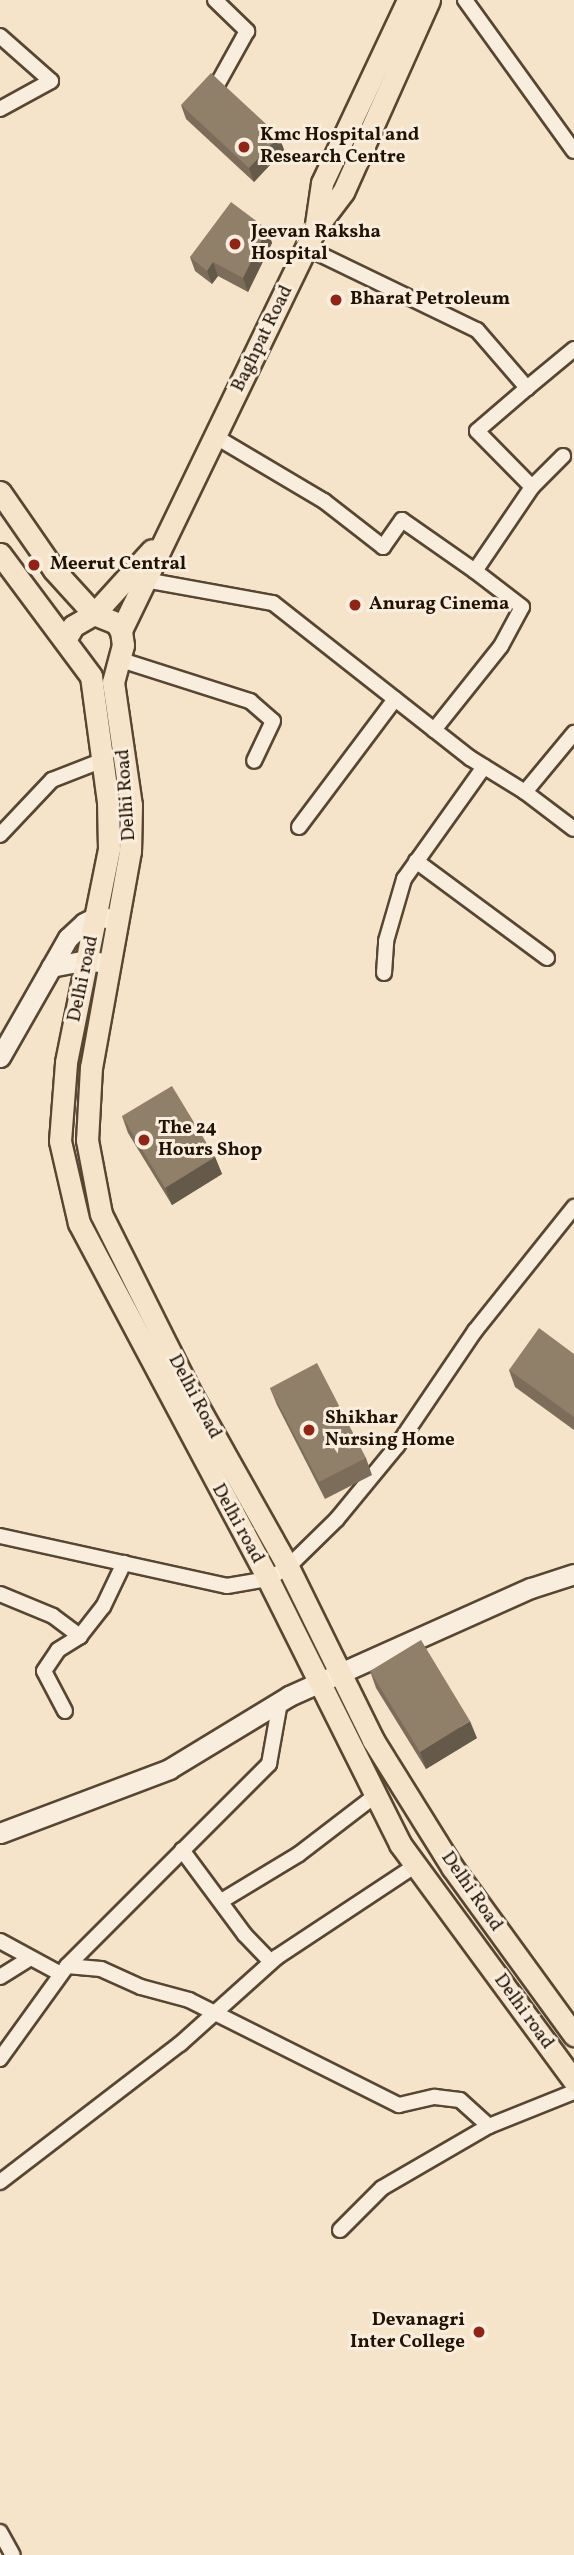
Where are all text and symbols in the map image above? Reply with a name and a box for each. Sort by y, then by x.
place label: Kmc Hospital and Research Centre [260,125,419,169]
marker: Kmc Hospital and Research Centre [234,137,254,157]
place label: Jeevan Raksha Hospital [251,222,381,266]
marker: Jeevan Raksha Hospital [225,234,245,254]
street label: Baghpat Road [227,282,299,396]
place label: Bharat Petroleum [350,289,510,311]
marker: Bharat Petroleum [328,292,344,308]
place label: Meerut Central [50,554,186,576]
marker: Meerut Central [24,555,44,575]
place label: Anurag Cinema [369,594,509,616]
marker: Anurag Cinema [347,597,363,613]
street label: Delhi Road [112,748,142,842]
street label: Delhi road [64,934,104,1024]
place label: The 24 Hours Shop [158,1118,262,1162]
marker: The 24 Hours Shop [136,1132,152,1148]
street label: Delhi Road [162,1351,226,1443]
place label: Shikhar Nursing Home [325,1408,455,1452]
marker: Shikhar Nursing Home [299,1420,319,1440]
street label: Delhi road [206,1480,268,1568]
street label: Delhi Road [435,1848,507,1936]
street label: Delhi road [488,1970,558,2054]
place label: Devanagri Inter College [350,2310,465,2354]
marker: Devanagri Inter College [471,2324,487,2340]

